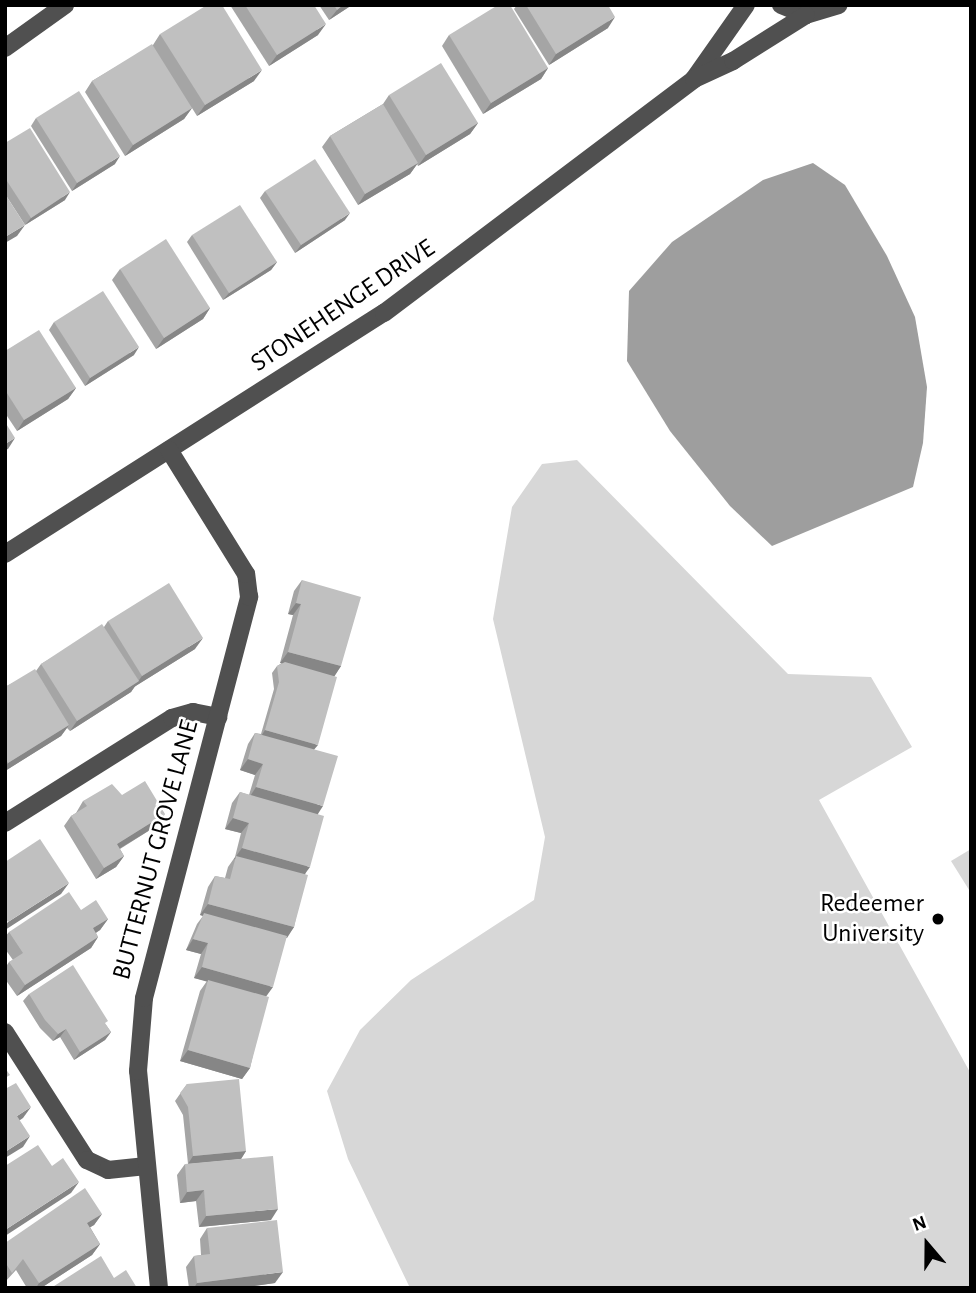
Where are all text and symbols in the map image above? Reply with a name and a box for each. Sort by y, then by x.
street label: STONEHENGE DRIVE [245,233,441,379]
street label: BUTTERNUT GROVE LANE [106,717,206,983]
place label: Redeemer University [820,888,924,950]
marker: Redeemer University [930,911,946,927]
north arrow [892,1209,962,1279]
text: N [910,1213,929,1235]

